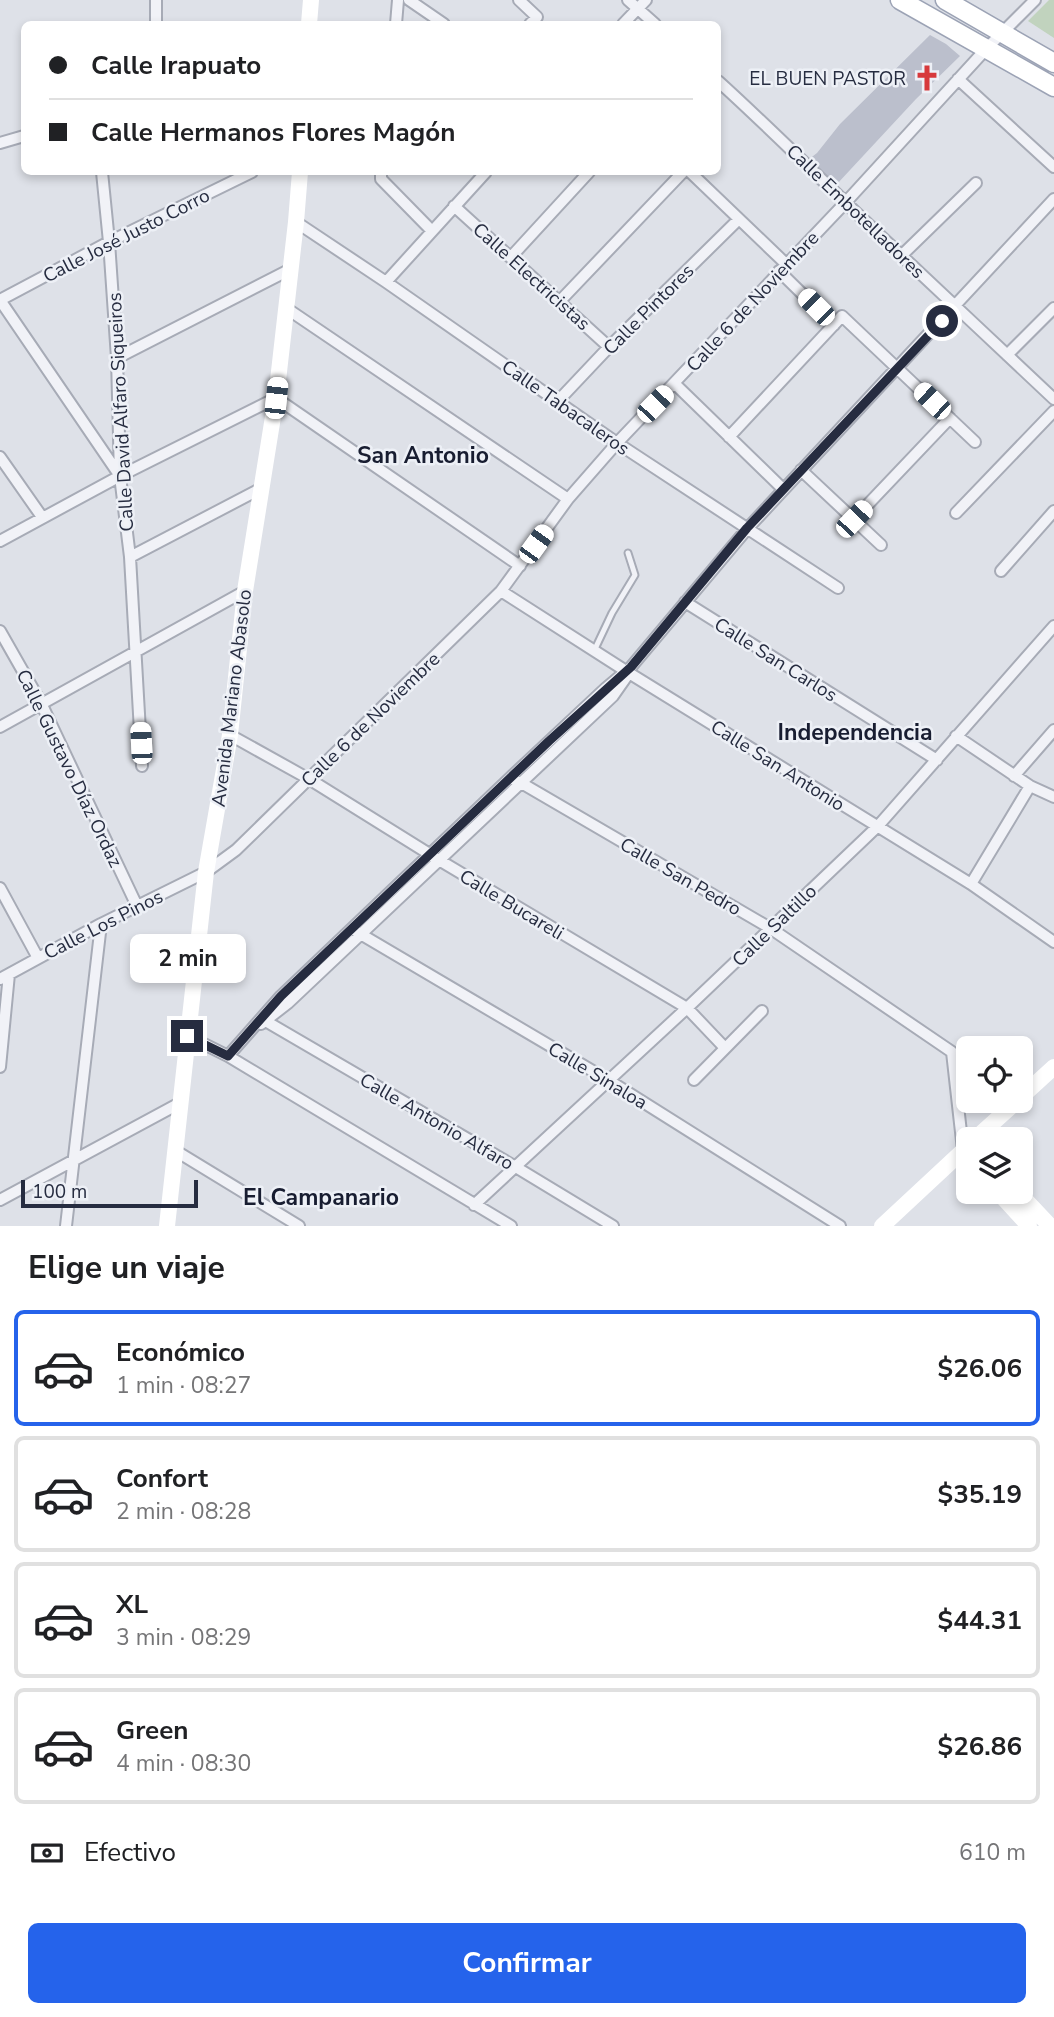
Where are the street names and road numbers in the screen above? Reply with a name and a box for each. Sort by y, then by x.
street label: Calle Embotelladores [780,139,930,285]
street label: Calle José Justo Corro [39,183,214,289]
street label: Calle Electricistas [467,217,596,337]
street label: Calle 6 de Noviembre [680,226,825,378]
street label: Calle Pintores [597,258,700,361]
street label: Calle David Alfaro Siqueiros [102,292,140,532]
street label: Calle Tabacaleros [496,354,635,462]
street label: Avenida Mariano Abasolo [206,588,258,808]
street label: Calle San Carlos [709,612,842,708]
street label: Calle 6 de Noviembre [295,646,446,793]
street label: Calle Gustavo Díaz Ordaz [10,665,129,872]
street label: Calle San Antonio [705,714,850,818]
street label: Calle San Pedro [615,832,746,922]
street label: Calle Bucareli [454,863,569,946]
street label: Calle Saltillo [727,879,823,973]
street label: Calle Los Pinos [39,884,167,966]
street label: Calle Sinaloa [543,1036,652,1116]
street label: Calle Antonio Alfaro [355,1067,518,1177]

